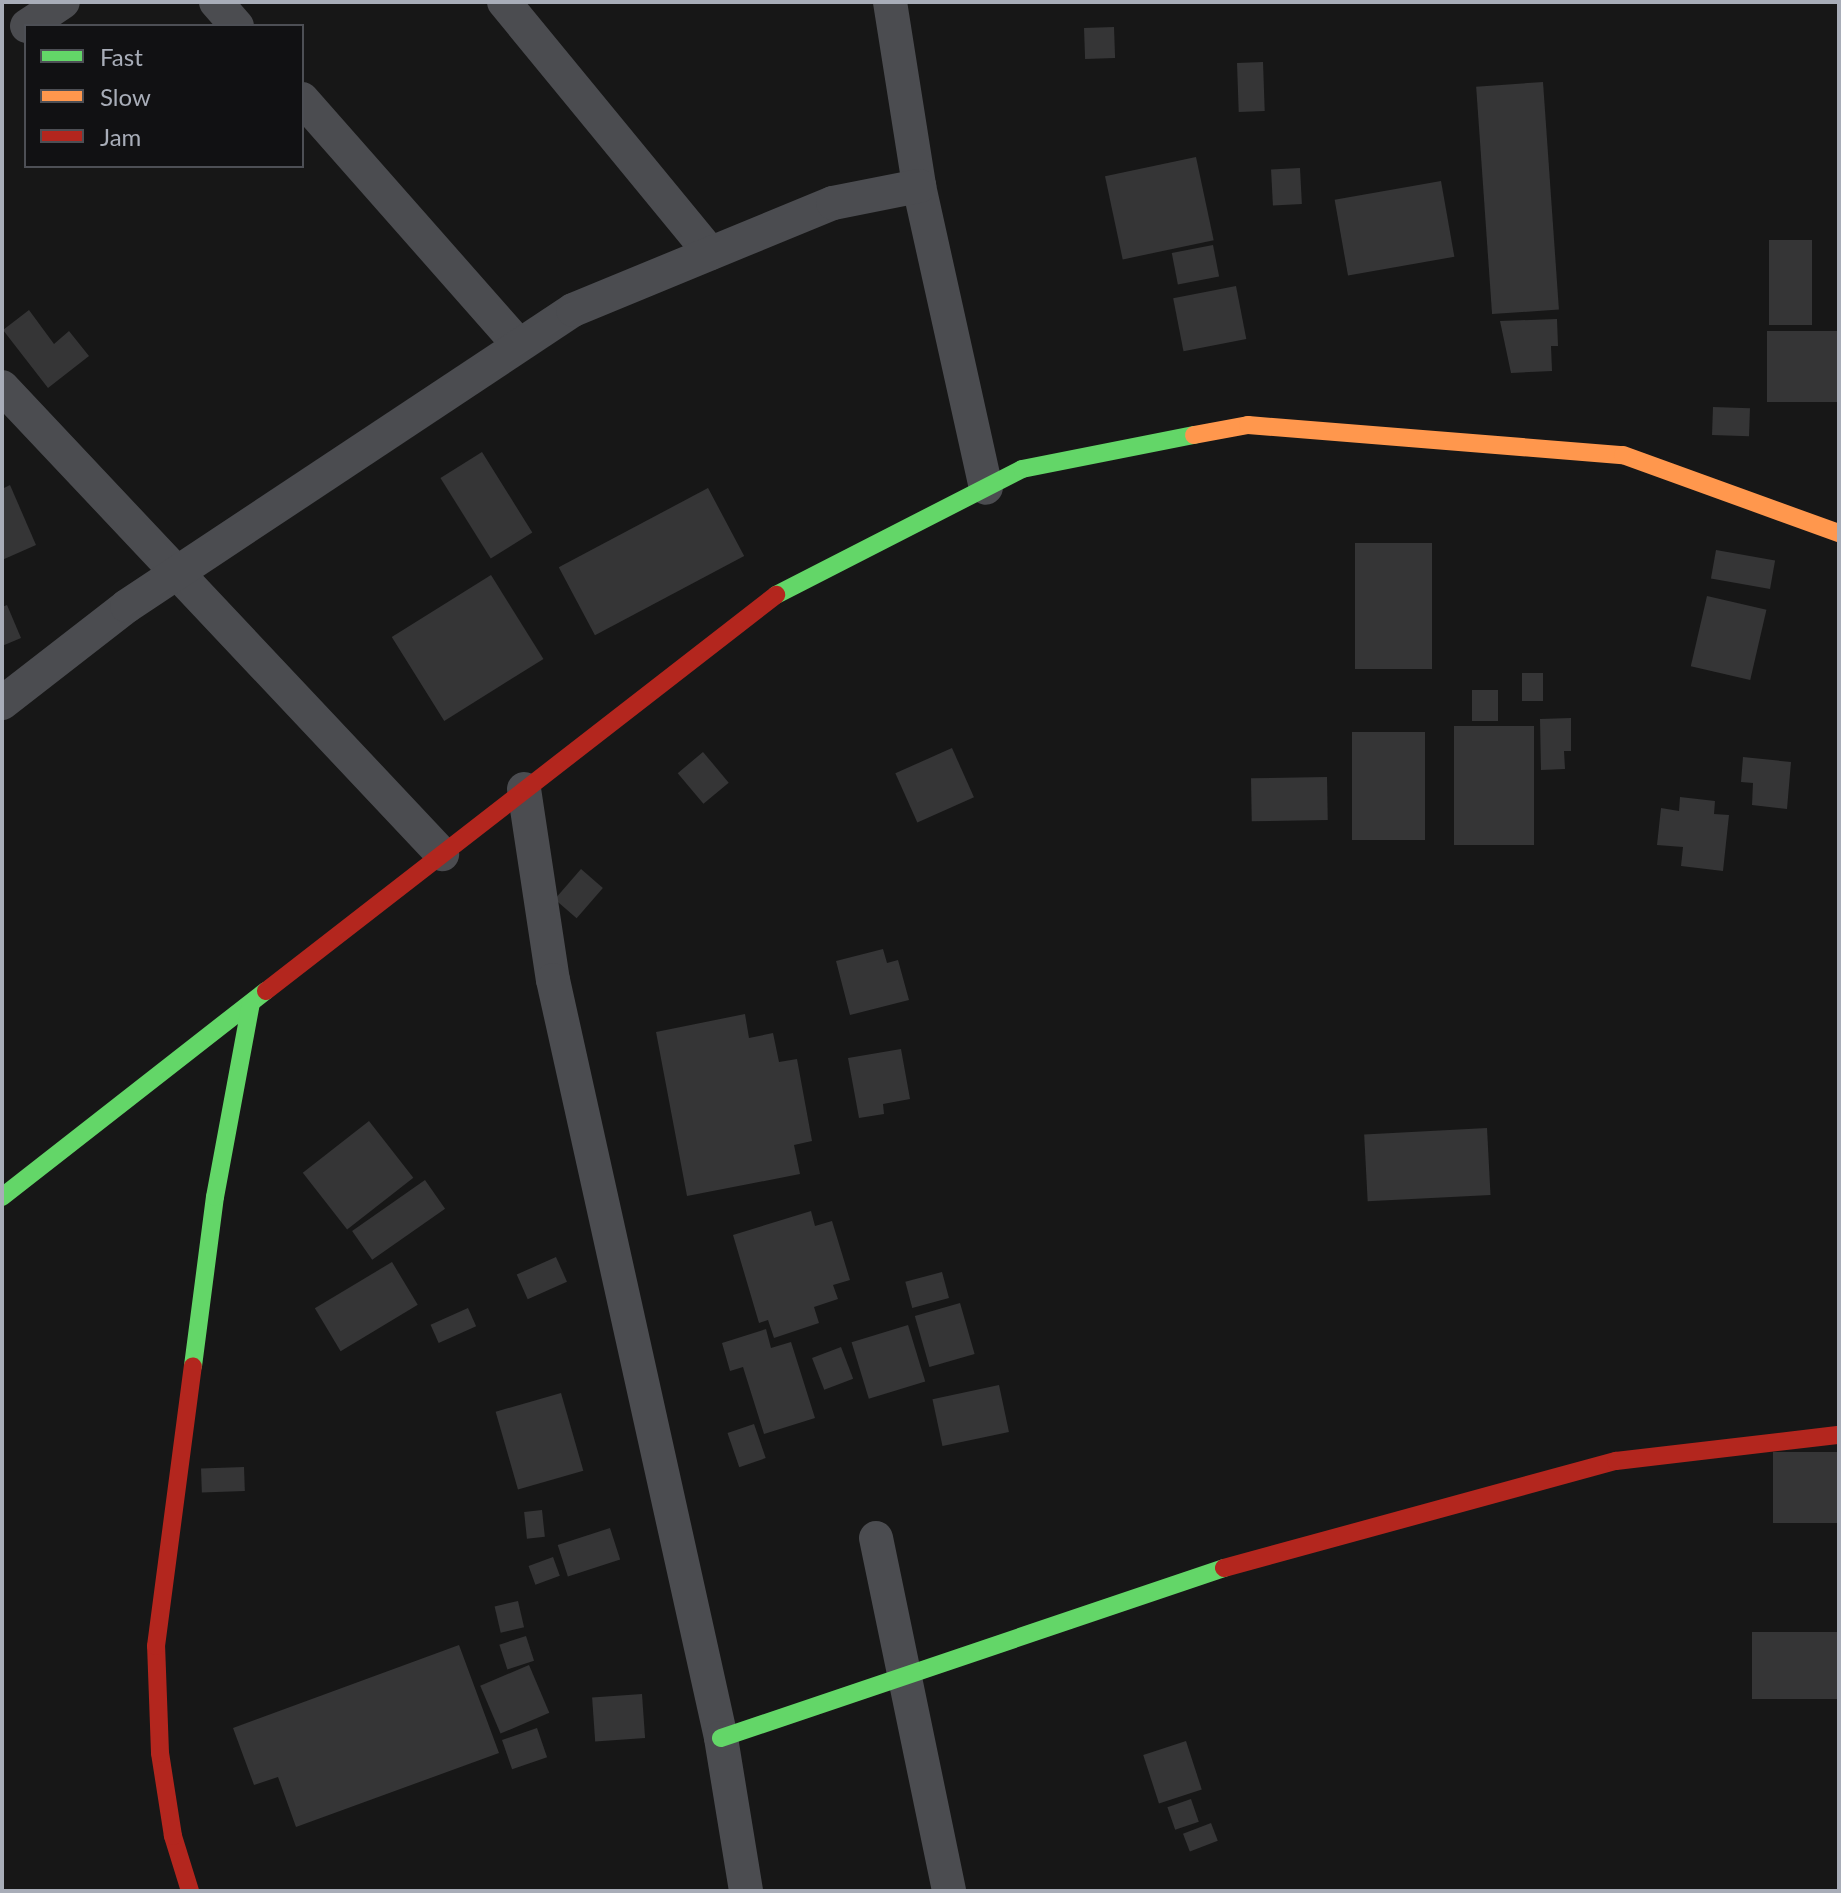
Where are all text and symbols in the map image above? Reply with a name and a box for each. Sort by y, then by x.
legend [24,24,304,168]
text: Fast [100,42,143,71]
text: Slow [100,82,151,111]
text: Jam [100,122,141,151]

